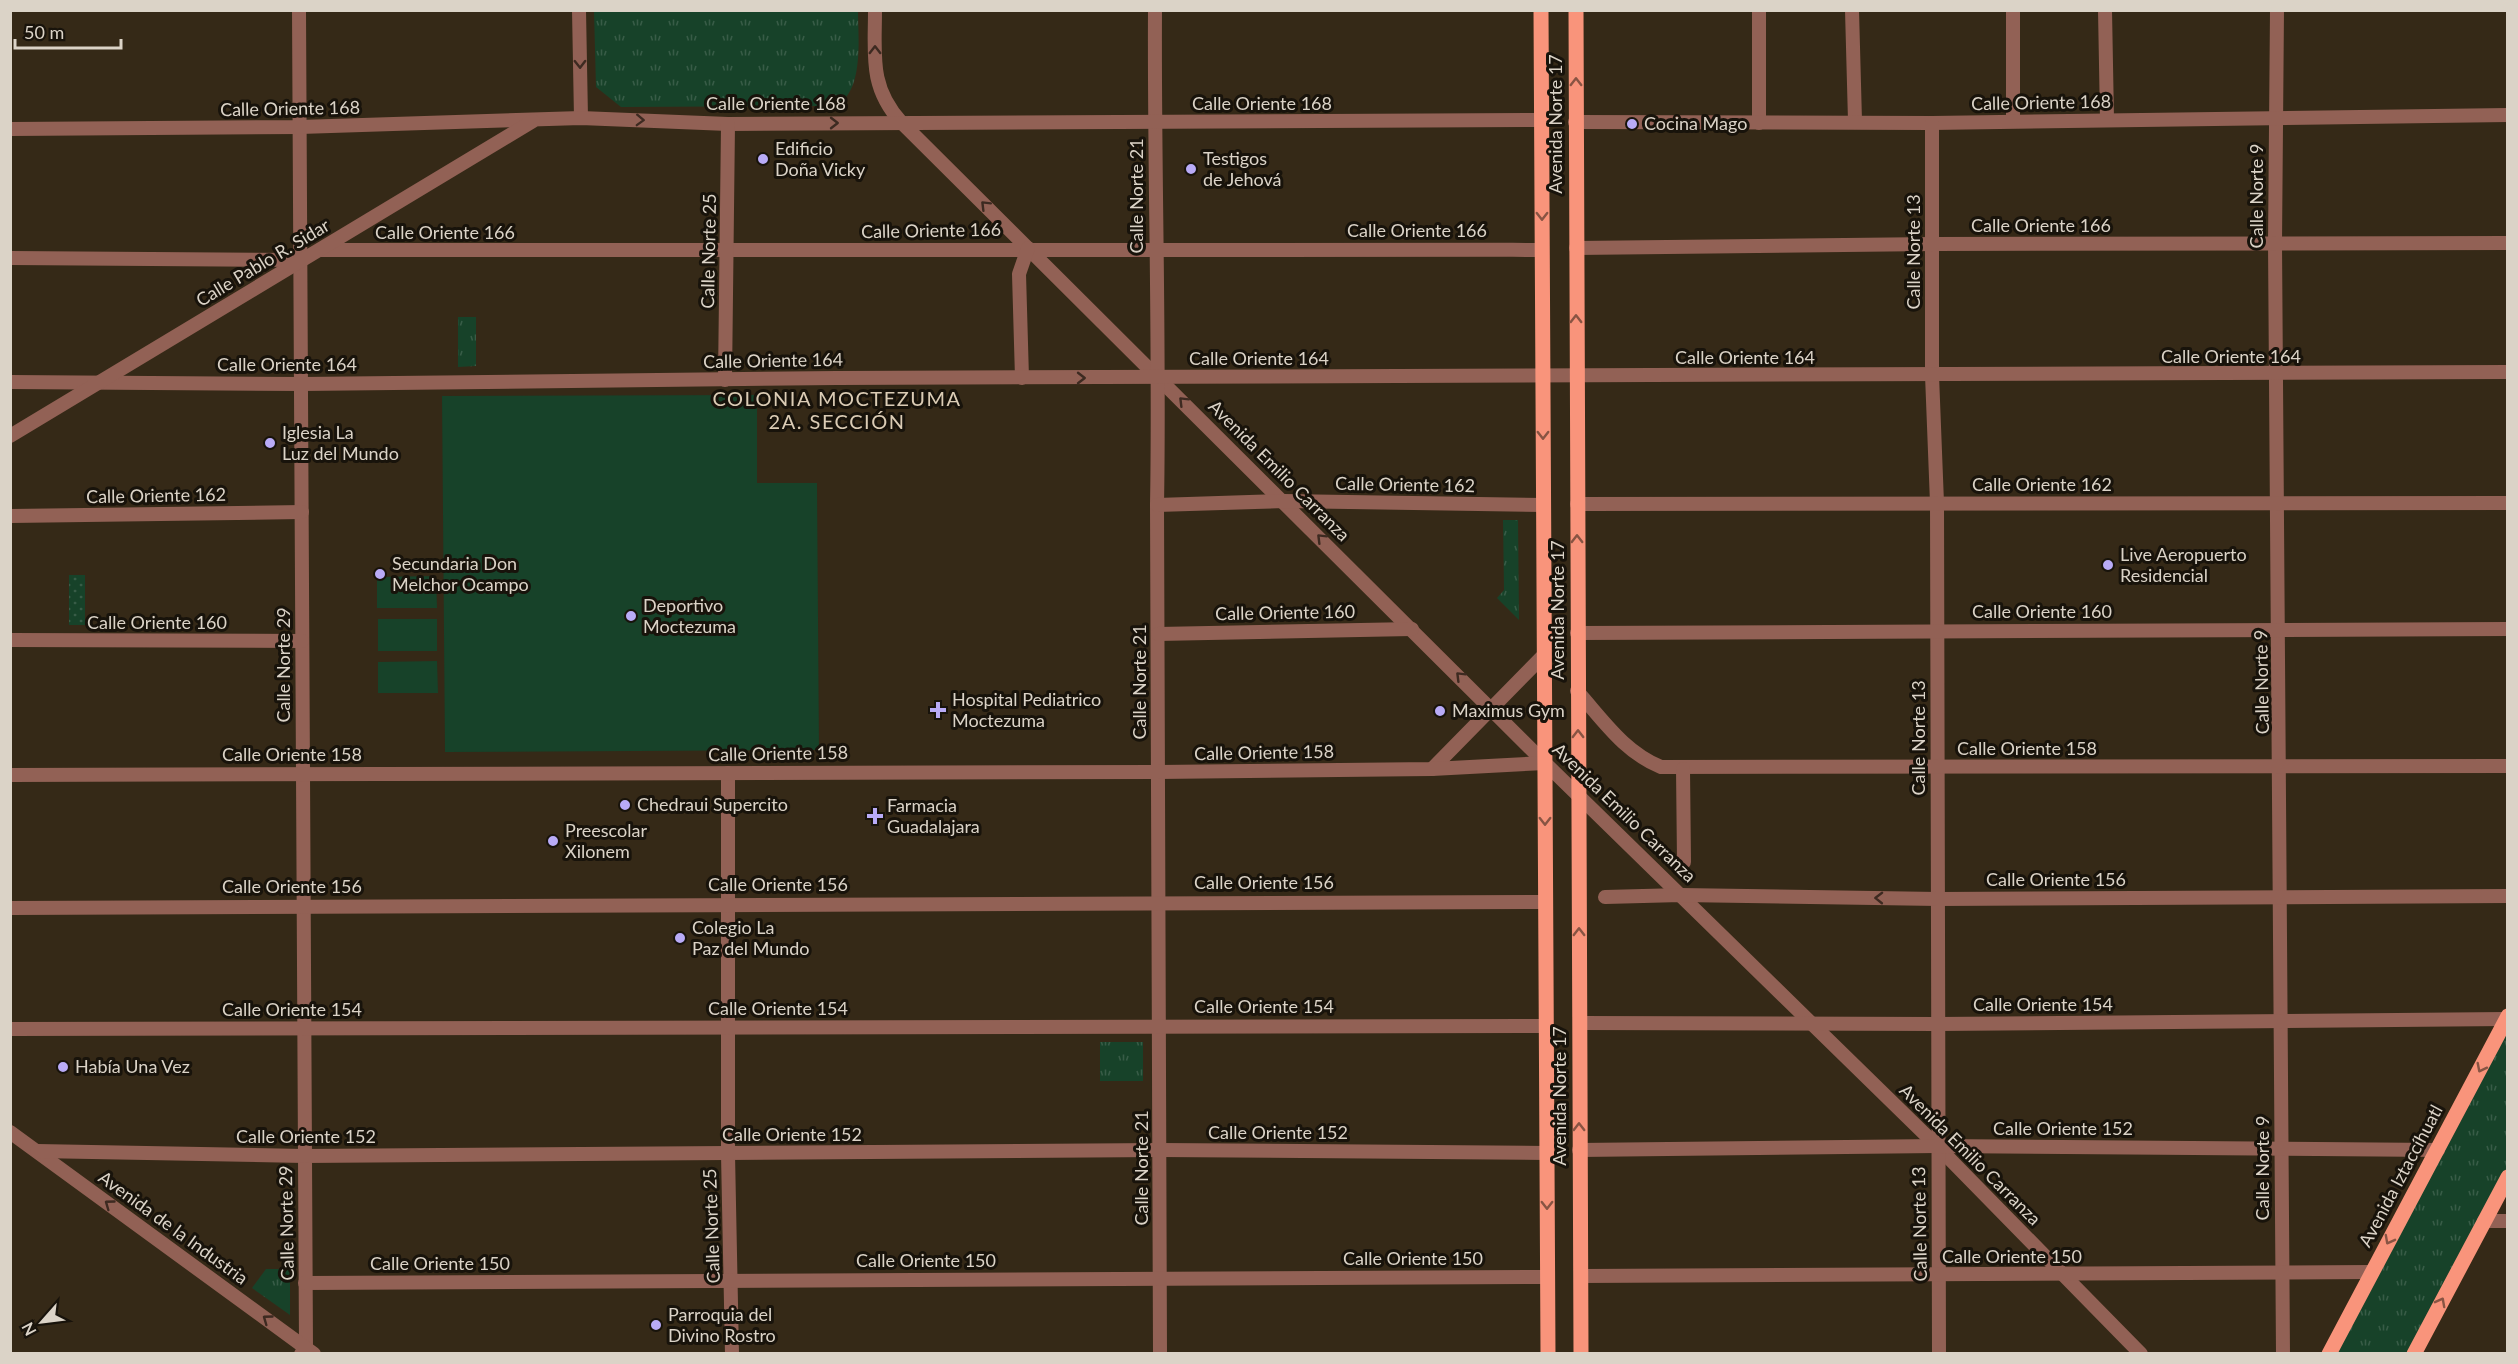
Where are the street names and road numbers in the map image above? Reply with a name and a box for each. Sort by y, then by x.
street label: Avenida Norte 17 [1544,54,1566,194]
street label: Calle Oriente 168 [1971,90,2111,114]
street label: Calle Oriente 168 [706,92,846,114]
street label: Calle Oriente 168 [1192,92,1332,114]
street label: Calle Oriente 168 [220,96,360,120]
street label: Calle Norte 21 [1125,138,1147,254]
street label: Calle Norte 9 [2245,144,2267,248]
street label: Calle Norte 25 [696,193,720,309]
street label: Calle Norte 13 [1902,194,1924,310]
street label: Calle Pablo R. Sidar [192,213,334,311]
street label: Calle Oriente 166 [1971,214,2111,236]
street label: Calle Oriente 166 [861,218,1001,242]
street label: Calle Oriente 166 [1347,219,1487,241]
street label: Calle Oriente 166 [375,221,515,243]
street label: Calle Oriente 164 [2161,345,2301,367]
street label: Calle Oriente 164 [1675,346,1815,368]
street label: Calle Oriente 164 [1189,347,1329,369]
street label: Calle Oriente 164 [703,348,843,372]
street label: Calle Oriente 164 [217,353,357,375]
street label: Avenida Emilio Carranza [1205,395,1355,545]
street label: Calle Oriente 162 [1335,472,1475,496]
street label: Calle Oriente 162 [1972,473,2112,495]
street label: Calle Oriente 162 [86,483,226,507]
street label: Avenida Norte 17 [1546,540,1568,680]
street label: Calle Oriente 160 [1215,600,1355,624]
street label: Calle Oriente 160 [1972,600,2112,622]
street label: Calle Norte 29 [272,607,294,723]
street label: Calle Oriente 160 [87,611,227,633]
street label: Calle Norte 21 [1128,624,1150,740]
street label: Calle Norte 9 [2249,629,2273,735]
street label: Calle Norte 13 [1907,680,1929,796]
street label: Calle Oriente 158 [1957,737,2097,759]
street label: Avenida Emilio Carranza [1548,738,1701,886]
street label: Calle Oriente 158 [1194,740,1334,764]
street label: Calle Oriente 158 [708,741,848,765]
street label: Calle Oriente 158 [222,743,362,765]
street label: Calle Oriente 156 [1986,868,2126,890]
street label: Calle Oriente 156 [1194,871,1334,893]
street label: Calle Oriente 156 [708,873,848,895]
street label: Calle Oriente 156 [222,875,362,897]
street label: Calle Oriente 154 [1973,993,2113,1015]
street label: Calle Oriente 154 [1194,995,1334,1017]
street label: Calle Oriente 154 [708,997,848,1019]
street label: Calle Oriente 154 [222,998,362,1020]
street label: Avenida Norte 17 [1548,1026,1570,1166]
street label: Avenida Emilio Carranza [1896,1079,2046,1229]
street label: Avenida Iztaccíhuatl [2353,1101,2447,1250]
street label: Calle Norte 21 [1130,1110,1152,1226]
street label: Calle Norte 9 [2251,1116,2273,1220]
street label: Calle Oriente 152 [1993,1117,2133,1139]
street label: Calle Oriente 152 [1208,1121,1348,1143]
street label: Calle Oriente 152 [722,1123,862,1145]
street label: Calle Oriente 152 [236,1125,376,1147]
street label: Calle Norte 29 [274,1165,298,1281]
street label: Avenida de la Industria [95,1166,253,1289]
street label: Calle Norte 13 [1907,1166,1931,1282]
street label: Calle Norte 25 [698,1168,724,1284]
street label: Calle Oriente 150 [1942,1245,2082,1267]
street label: Calle Oriente 150 [1343,1247,1483,1269]
street label: Calle Oriente 150 [856,1249,996,1271]
street label: Calle Oriente 150 [370,1252,510,1274]

